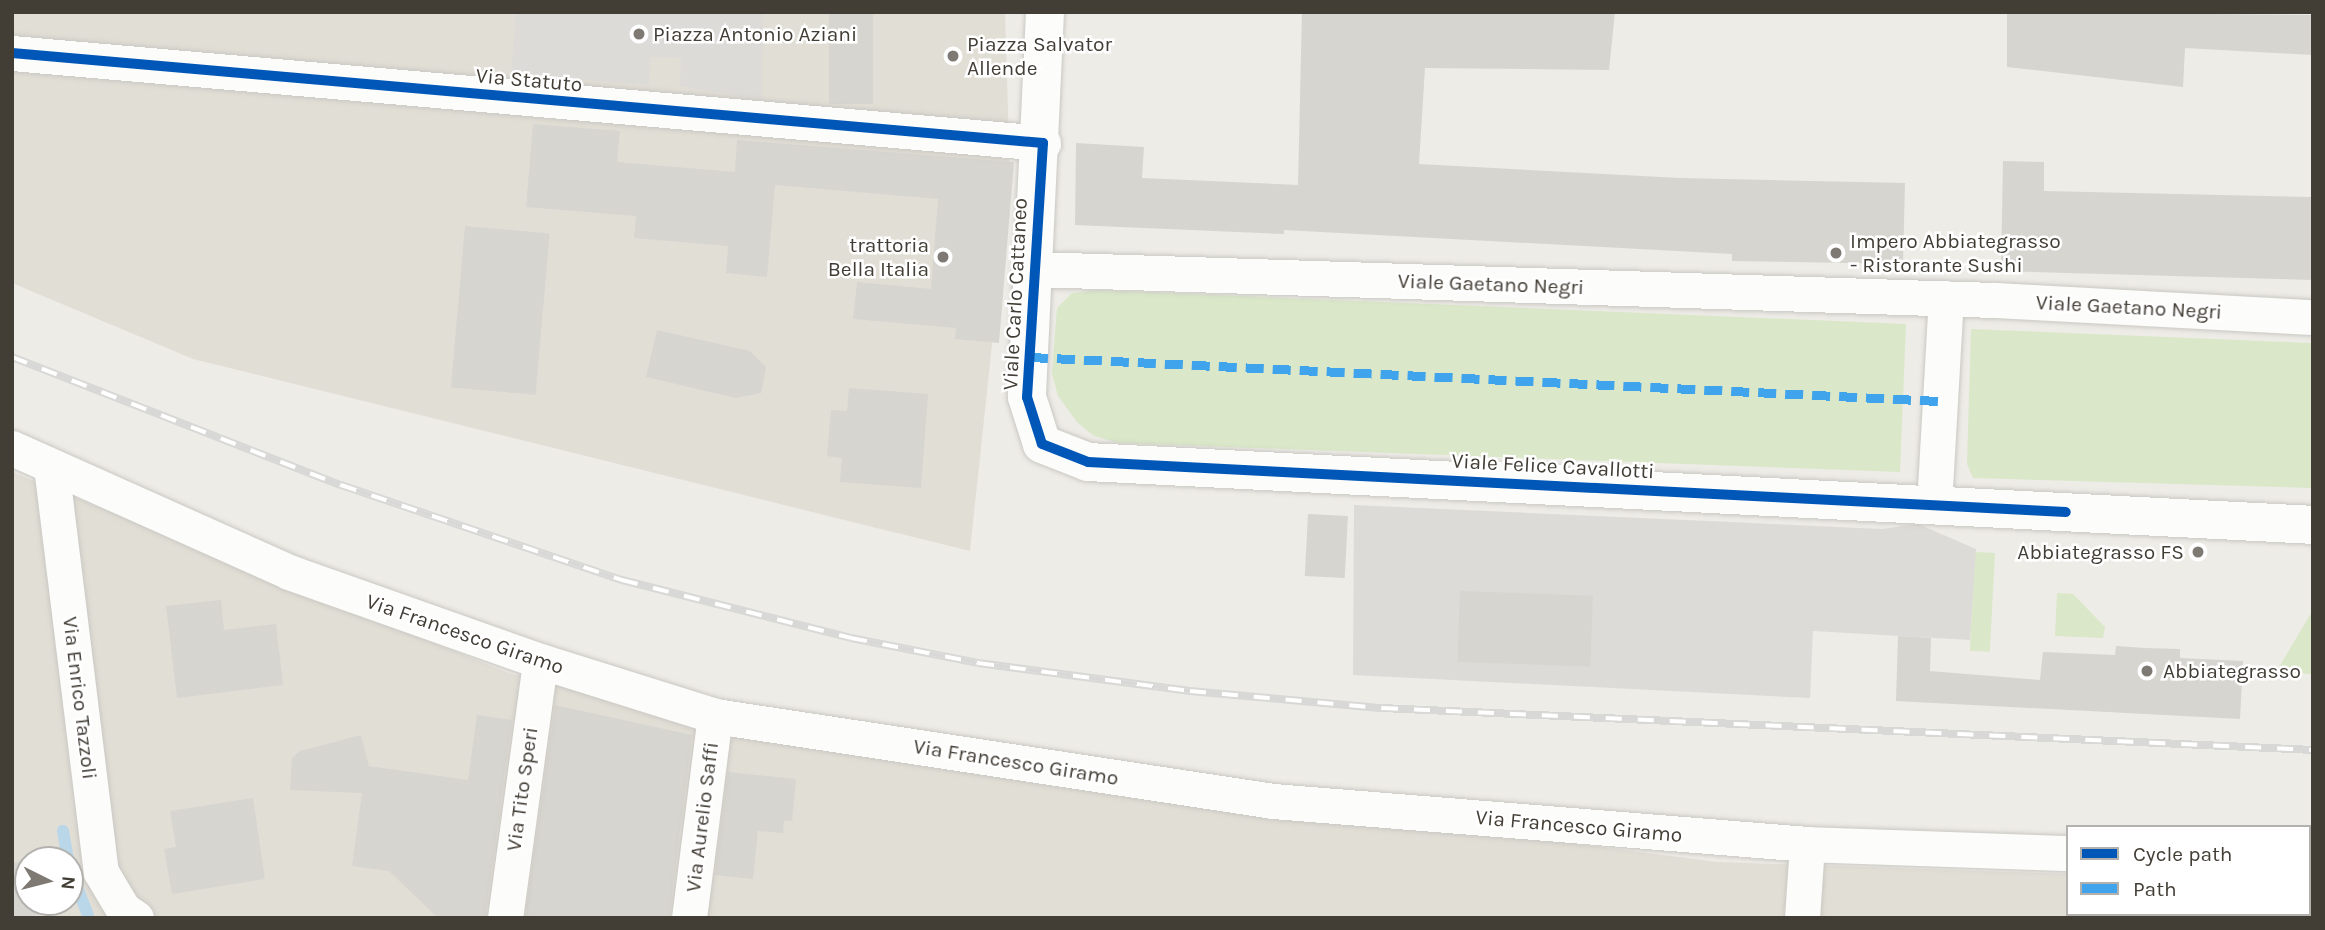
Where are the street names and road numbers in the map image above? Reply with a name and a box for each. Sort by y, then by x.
street label: Via Statuto [475,63,583,97]
street label: Viale Carlo Cattaneo [997,197,1033,391]
street label: Viale Gaetano Negri [1397,268,1585,300]
street label: Viale Gaetano Negri [2035,290,2223,324]
street label: Viale Felice Cavallotti [1451,448,1655,484]
street label: Via Francesco Giramo [363,588,567,680]
street label: Via Enrico Tazzoli [57,615,103,781]
street label: Via Tito Speri [501,725,543,853]
street label: Via Francesco Giramo [912,733,1120,791]
street label: Via Aurelio Saffi [680,740,724,894]
street label: Via Francesco Giramo [1475,804,1683,848]

